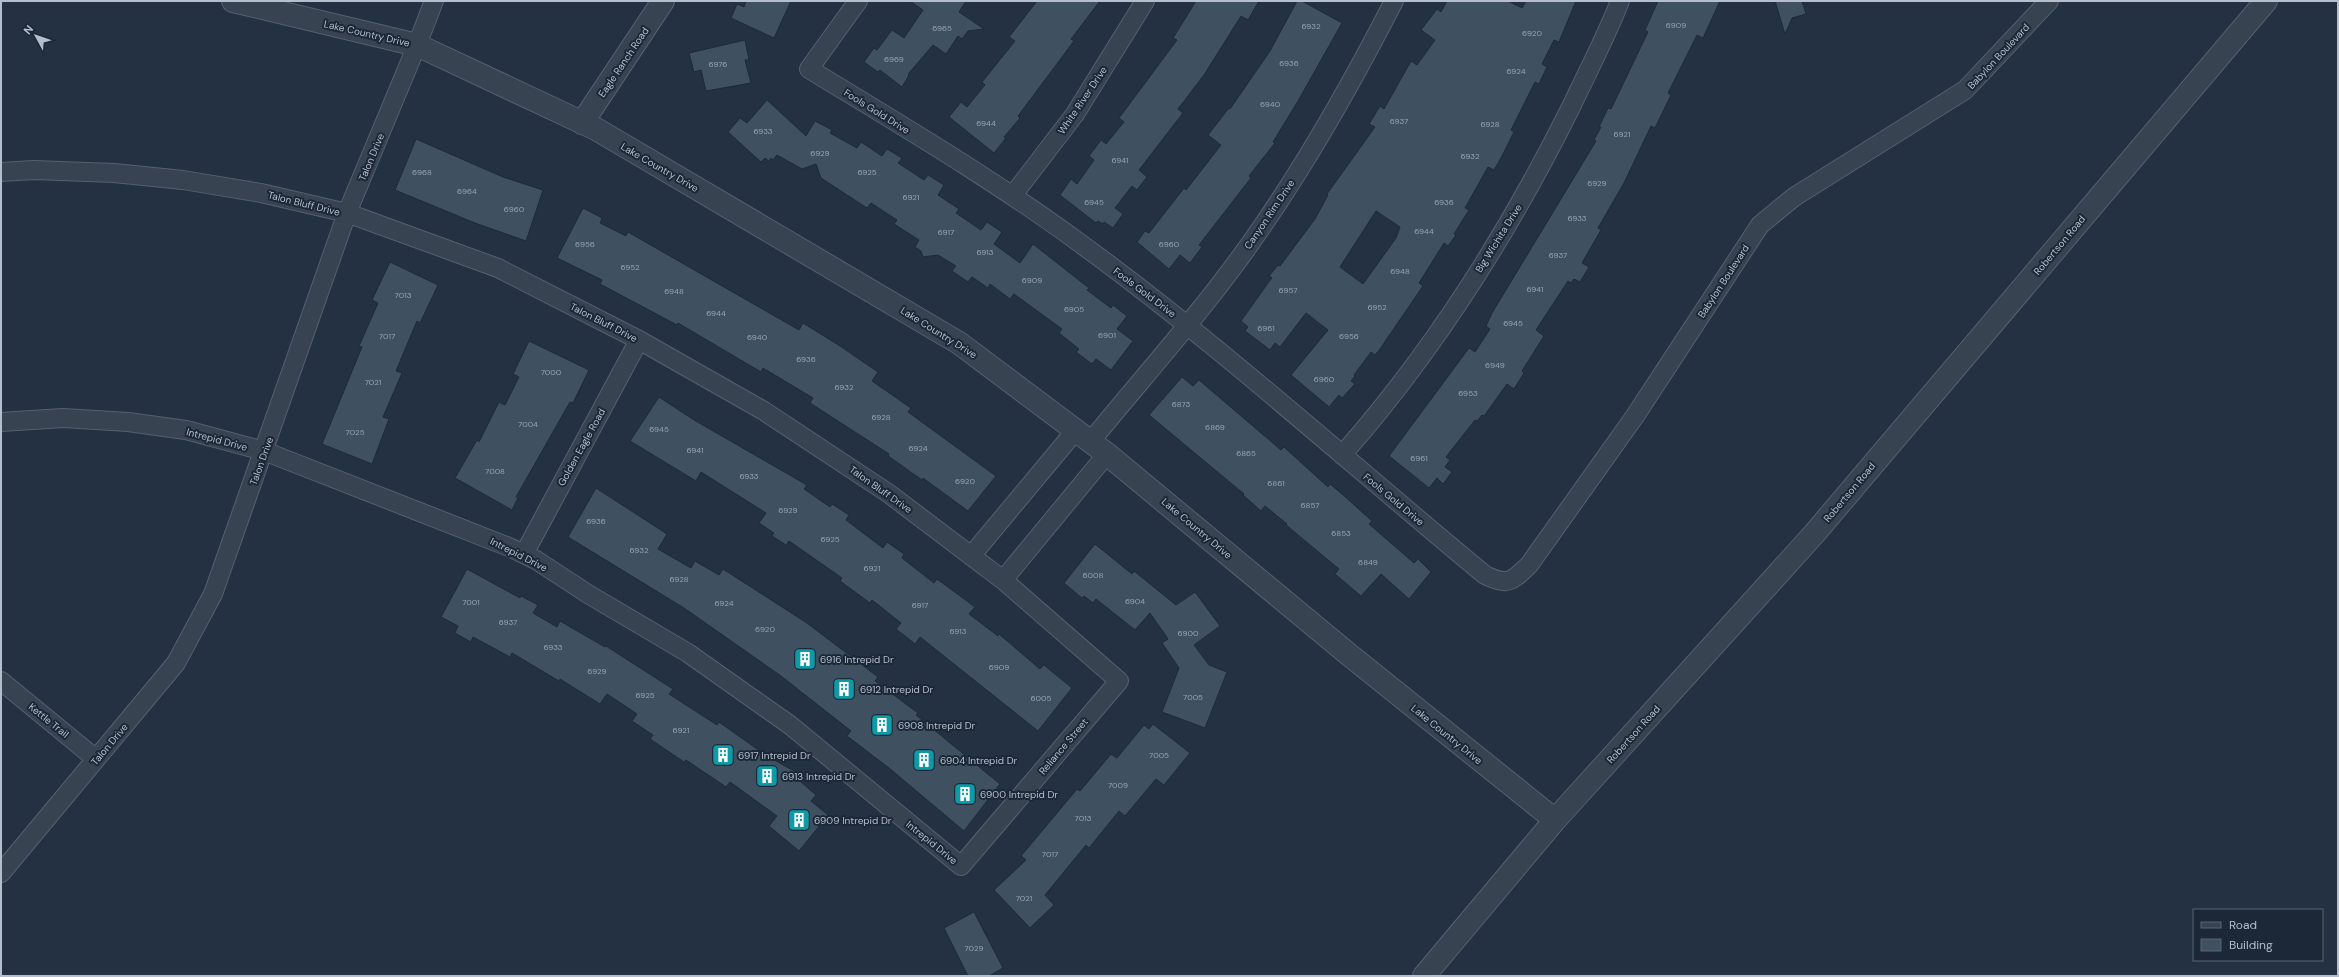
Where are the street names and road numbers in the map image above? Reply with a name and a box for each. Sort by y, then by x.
street label: Lake Country Drive [323,17,411,50]
street label: Babylon Boulevard [1965,21,2032,92]
street label: Eagle Ranch Road [595,25,652,100]
street label: White River Drive [1055,64,1110,137]
street label: Fools Gold Drive [841,86,912,137]
street label: Talon Drive [356,131,387,183]
street label: Lake Country Drive [618,140,701,195]
street label: Canyon Rim Drive [1241,177,1298,252]
street label: Talon Bluff Drive [266,188,342,219]
street label: Big Wichita Drive [1472,201,1525,275]
street label: Robertson Road [2031,213,2088,278]
street label: Babylon Boulevard [1695,242,1752,320]
street label: Fools Gold Drive [1111,265,1179,320]
street label: Talon Bluff Drive [568,300,640,345]
street label: Lake Country Drive [898,304,980,361]
street label: Golden Eagle Road [555,406,608,488]
street label: Intrepid Drive [185,425,249,454]
street label: Talon Drive [247,435,276,487]
street label: Robertson Road [1821,460,1878,525]
street label: Talon Bluff Drive [847,463,915,516]
street label: Fools Gold Drive [1361,470,1427,529]
street label: Lake Country Drive [1159,495,1235,562]
street label: Intrepid Drive [488,534,550,575]
street label: Kettle Trail [26,700,72,741]
street label: Lake Country Drive [1408,702,1485,767]
street label: Robertson Road [1604,703,1663,766]
street label: Reliance Street [1036,715,1091,777]
street label: Talon Drive [88,721,131,768]
street label: Intrepid Drive [903,818,960,867]

